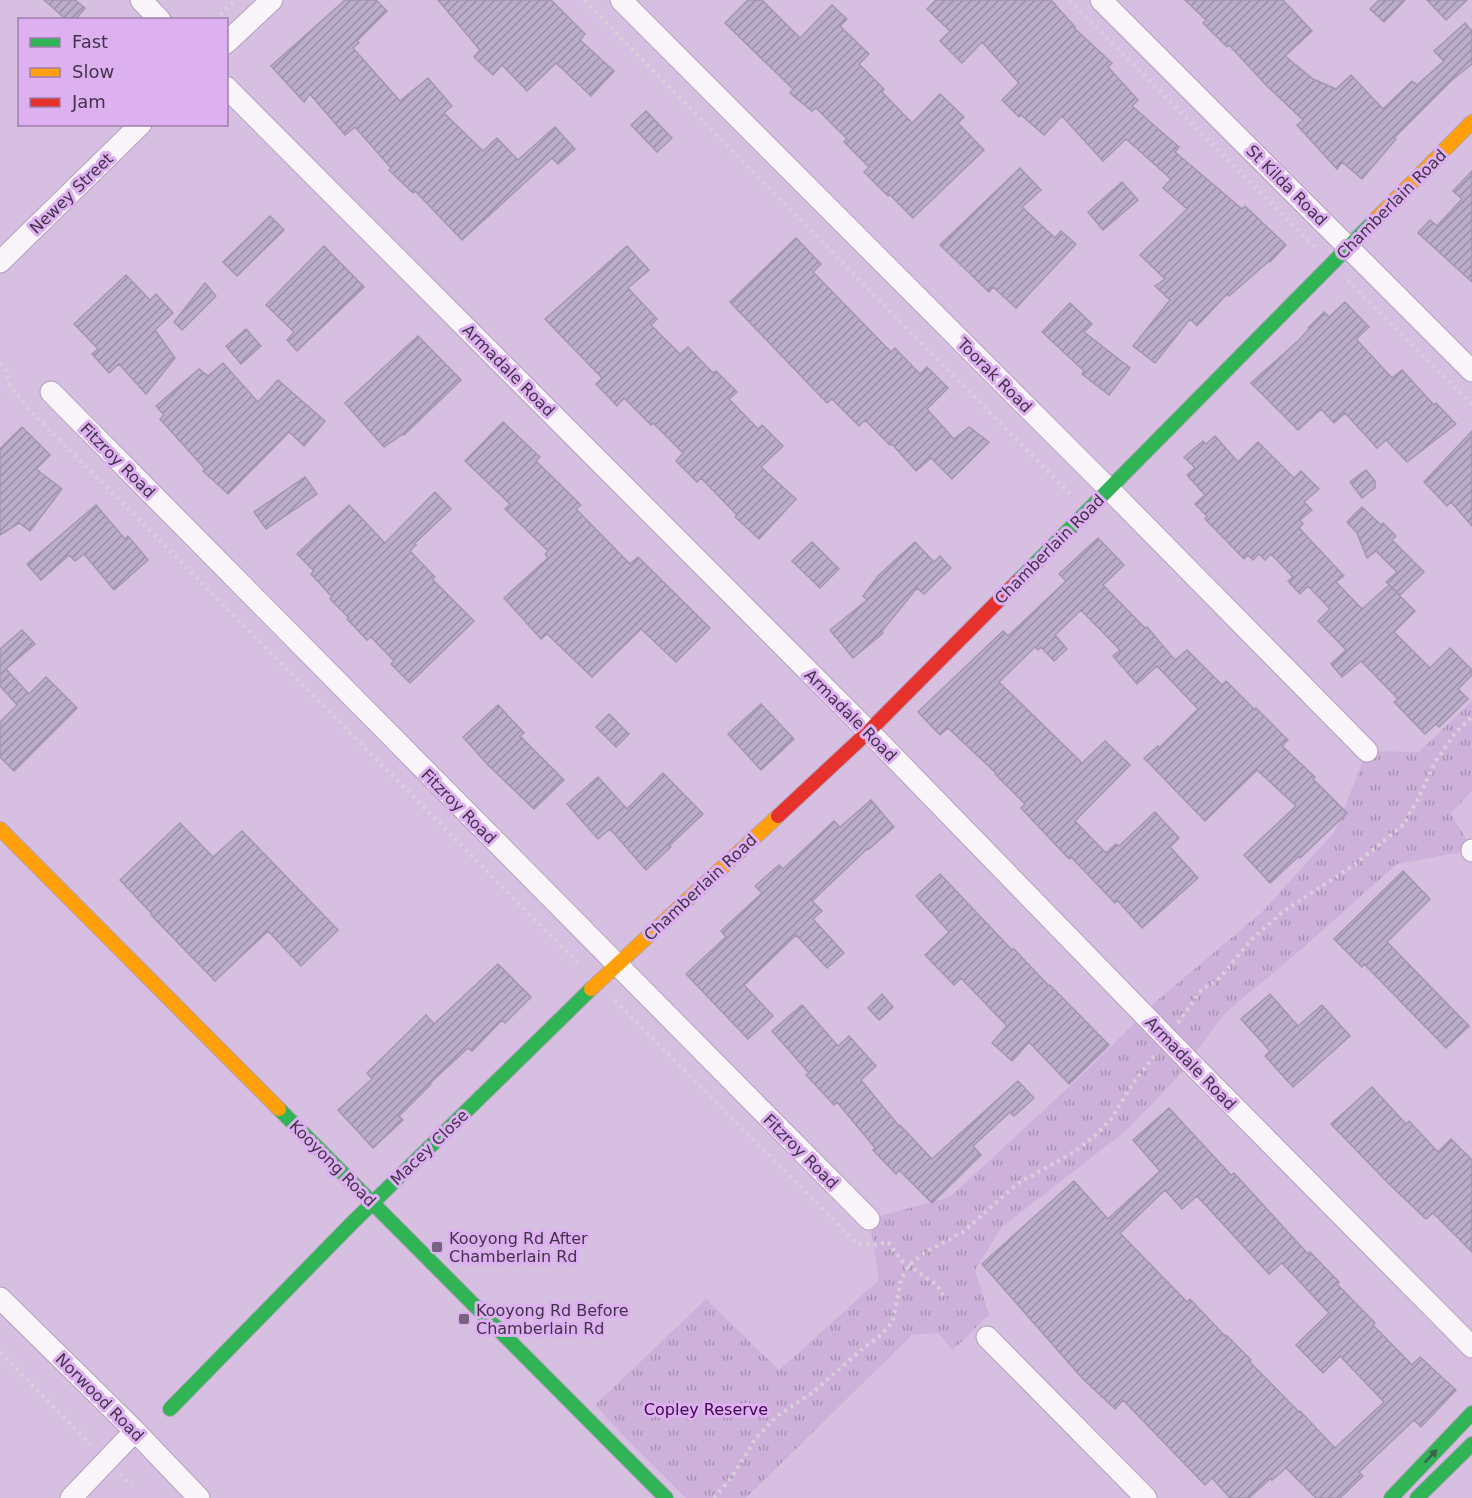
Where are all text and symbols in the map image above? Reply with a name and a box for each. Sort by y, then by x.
legend [18,18,228,126]
text: Fast [72,31,108,52]
text: Slow [72,61,114,82]
text: Jam [71,91,106,112]
street label: St Kilda Road [1242,141,1331,230]
street label: Chamberlain Road [1333,146,1450,263]
street label: Newey Street [26,149,117,238]
street label: Armadale Road [459,320,559,420]
street label: Toorak Road [953,333,1036,417]
street label: Fitzroy Road [76,419,159,502]
street label: Chamberlain Road [991,491,1108,608]
street label: Armadale Road [801,665,901,765]
street label: Fitzroy Road [417,765,500,848]
street label: Chamberlain Road [640,830,761,945]
street label: Armadale Road [1141,1013,1240,1114]
street label: Macey Close [387,1106,472,1189]
street label: Fitzroy Road [759,1110,842,1193]
street label: Kooyong Road [286,1116,380,1210]
place label: Kooyong Rd After Chamberlain Rd [449,1229,588,1266]
marker: Kooyong Rd After Chamberlain Rd [430,1240,444,1254]
place label: Kooyong Rd Before Chamberlain Rd [476,1301,629,1338]
marker: Kooyong Rd Before Chamberlain Rd [457,1312,471,1326]
street label: Norwood Road [52,1349,148,1445]
park label: Copley Reserve [644,1400,768,1419]
one-way arrow [1424,1448,1438,1463]

